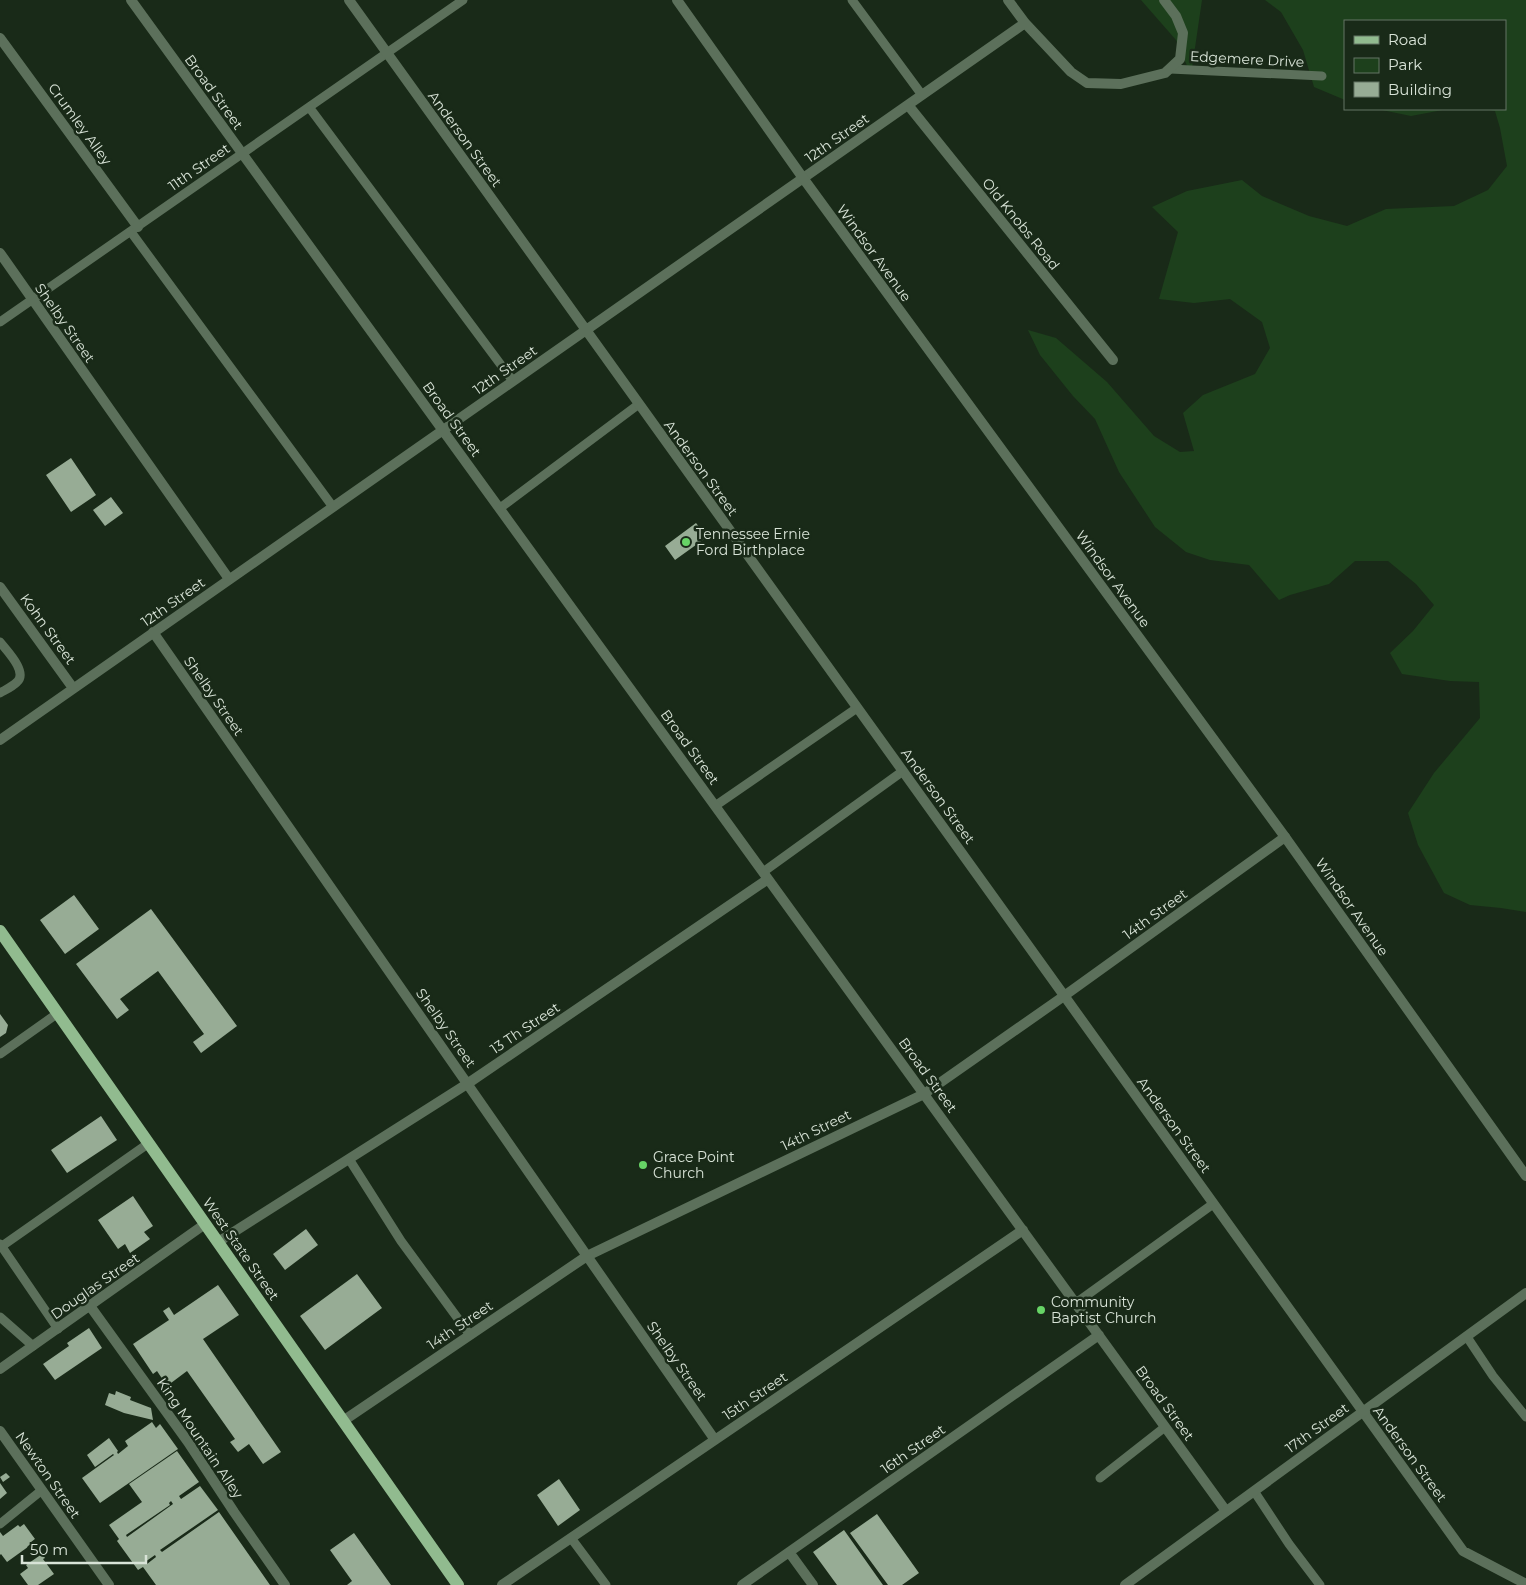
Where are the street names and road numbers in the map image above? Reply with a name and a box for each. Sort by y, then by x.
street label: Edgemere Drive [1189,47,1305,71]
street label: Broad Street [181,51,247,133]
street label: Crumley Alley [44,80,116,169]
street label: Anderson Street [424,88,506,191]
street label: 12th Street [801,109,873,167]
street label: 11th Street [165,139,234,195]
street label: Old Knobs Road [978,174,1064,274]
street label: Windsor Avenue [833,201,915,305]
street label: Shelby Street [31,280,99,367]
street label: 12th Street [469,341,541,399]
street label: Broad Street [419,378,485,460]
street label: Anderson Street [660,417,742,520]
street label: Windsor Avenue [1072,527,1154,631]
street label: 12th Street [137,573,209,631]
street label: Kohn Street [16,590,80,668]
street label: Shelby Street [180,653,248,740]
street label: Broad Street [657,706,723,788]
street label: Anderson Street [897,745,979,848]
street label: Windsor Avenue [1311,854,1393,960]
street label: 14th Street [1119,884,1191,943]
street label: Shelby Street [412,985,480,1072]
street label: 13 Th Street [487,998,563,1058]
street label: Broad Street [895,1034,961,1116]
street label: Anderson Street [1133,1074,1215,1177]
street label: 14th Street [778,1105,854,1155]
street label: West State Street [199,1194,283,1304]
street label: Douglas Street [47,1249,143,1323]
street label: 14th Street [424,1296,497,1354]
street label: Shelby Street [643,1318,711,1405]
street label: Broad Street [1132,1362,1198,1444]
street label: 15th Street [719,1368,791,1424]
street label: King Mountain Alley [153,1374,247,1502]
street label: 17th Street [1282,1399,1353,1457]
street label: Anderson Street [1369,1403,1451,1506]
street label: 16th Street [877,1420,949,1478]
street label: Newton Street [11,1428,85,1522]

